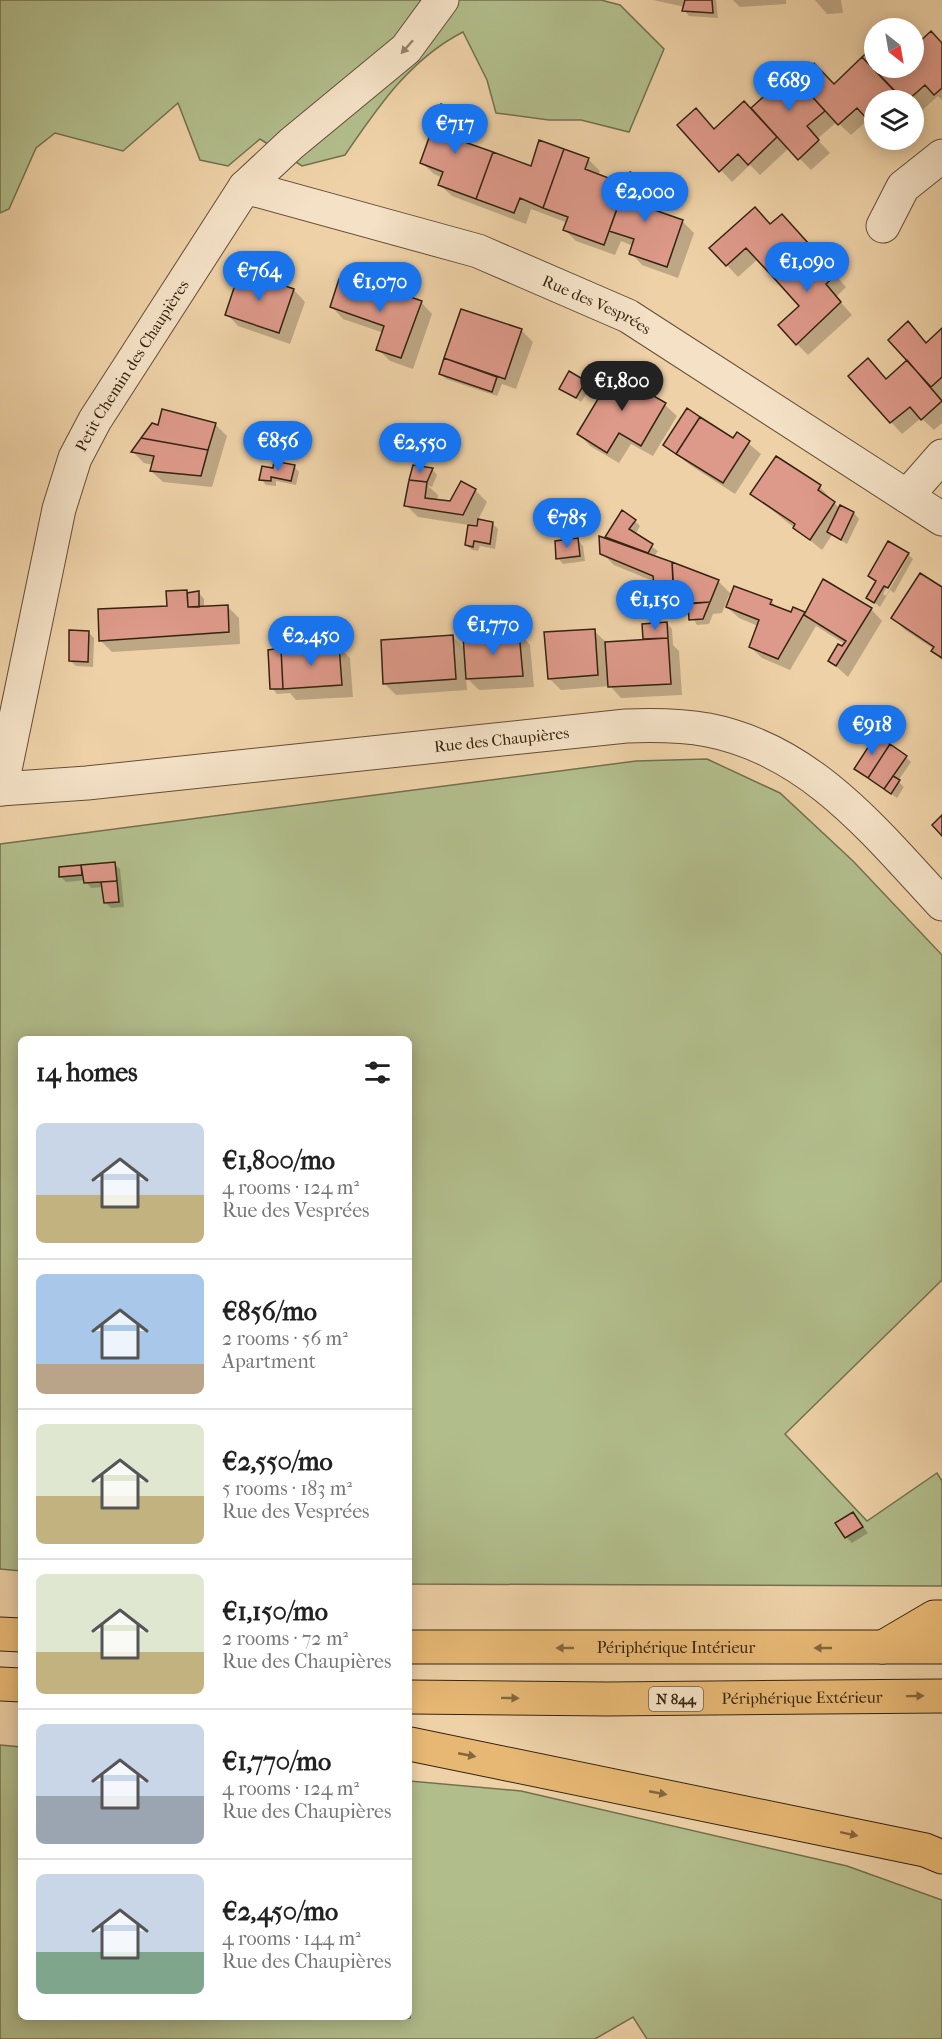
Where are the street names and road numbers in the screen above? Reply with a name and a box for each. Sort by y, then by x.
street label: Rue des Vesprées [540,271,655,338]
street label: Petit Chemin des Chaupières [71,276,192,454]
street label: Rue des Chaupières [433,723,570,756]
street label: Périphérique Intérieur [597,1638,755,1657]
road number: N 844 [649,1687,703,1711]
street label: Périphérique Extérieur [721,1687,883,1707]

